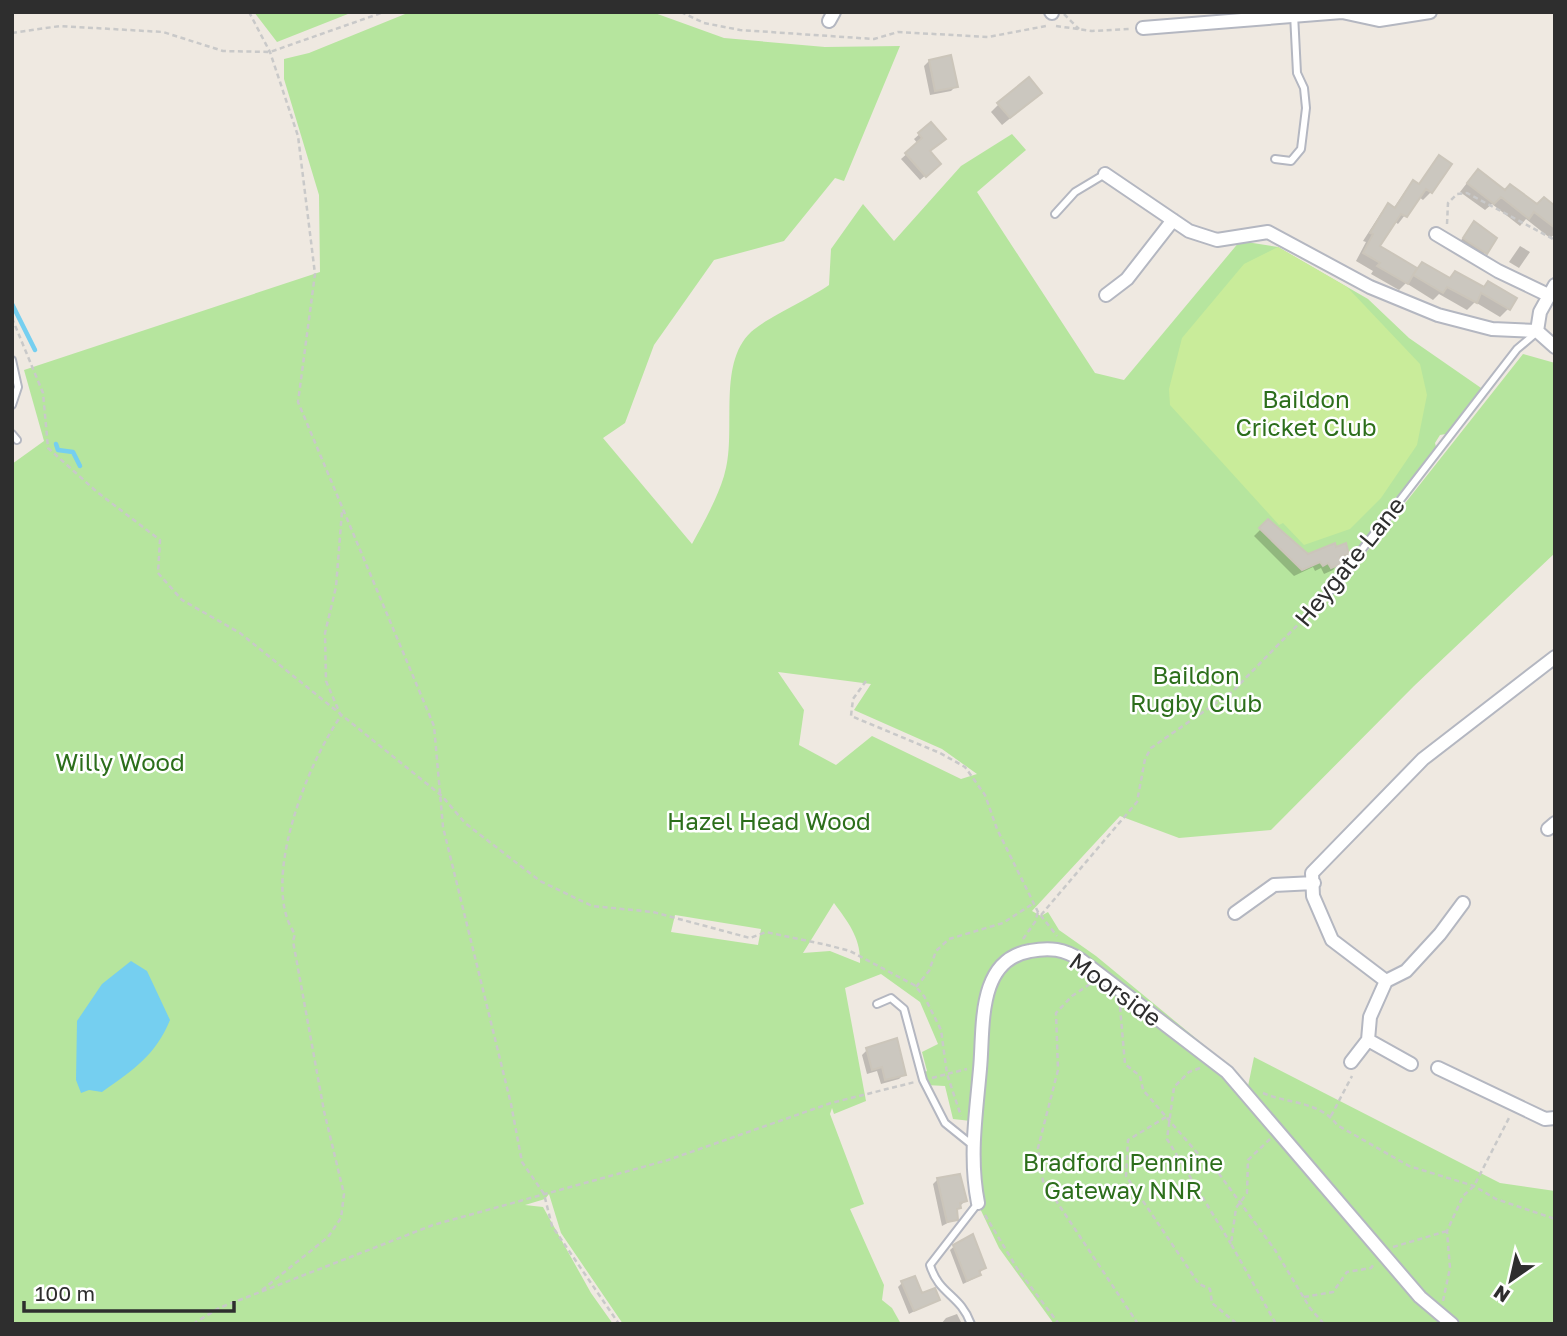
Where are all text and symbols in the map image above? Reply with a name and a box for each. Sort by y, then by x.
park label: Baildon Cricket Club [1235,384,1377,441]
street label: Heygate Lane [1288,490,1410,632]
park label: Baildon Rugby Club [1130,660,1262,717]
park label: Willy Wood [55,747,185,776]
park label: Hazel Head Wood [667,806,871,835]
street label: Moorside [1064,946,1168,1032]
park label: Bradford Pennine Gateway NNR [1023,1147,1223,1204]
north arrow [1476,1245,1546,1315]
scale bar [24,1270,234,1314]
text: 100 m [35,1280,95,1306]
text: N [1489,1281,1514,1308]

